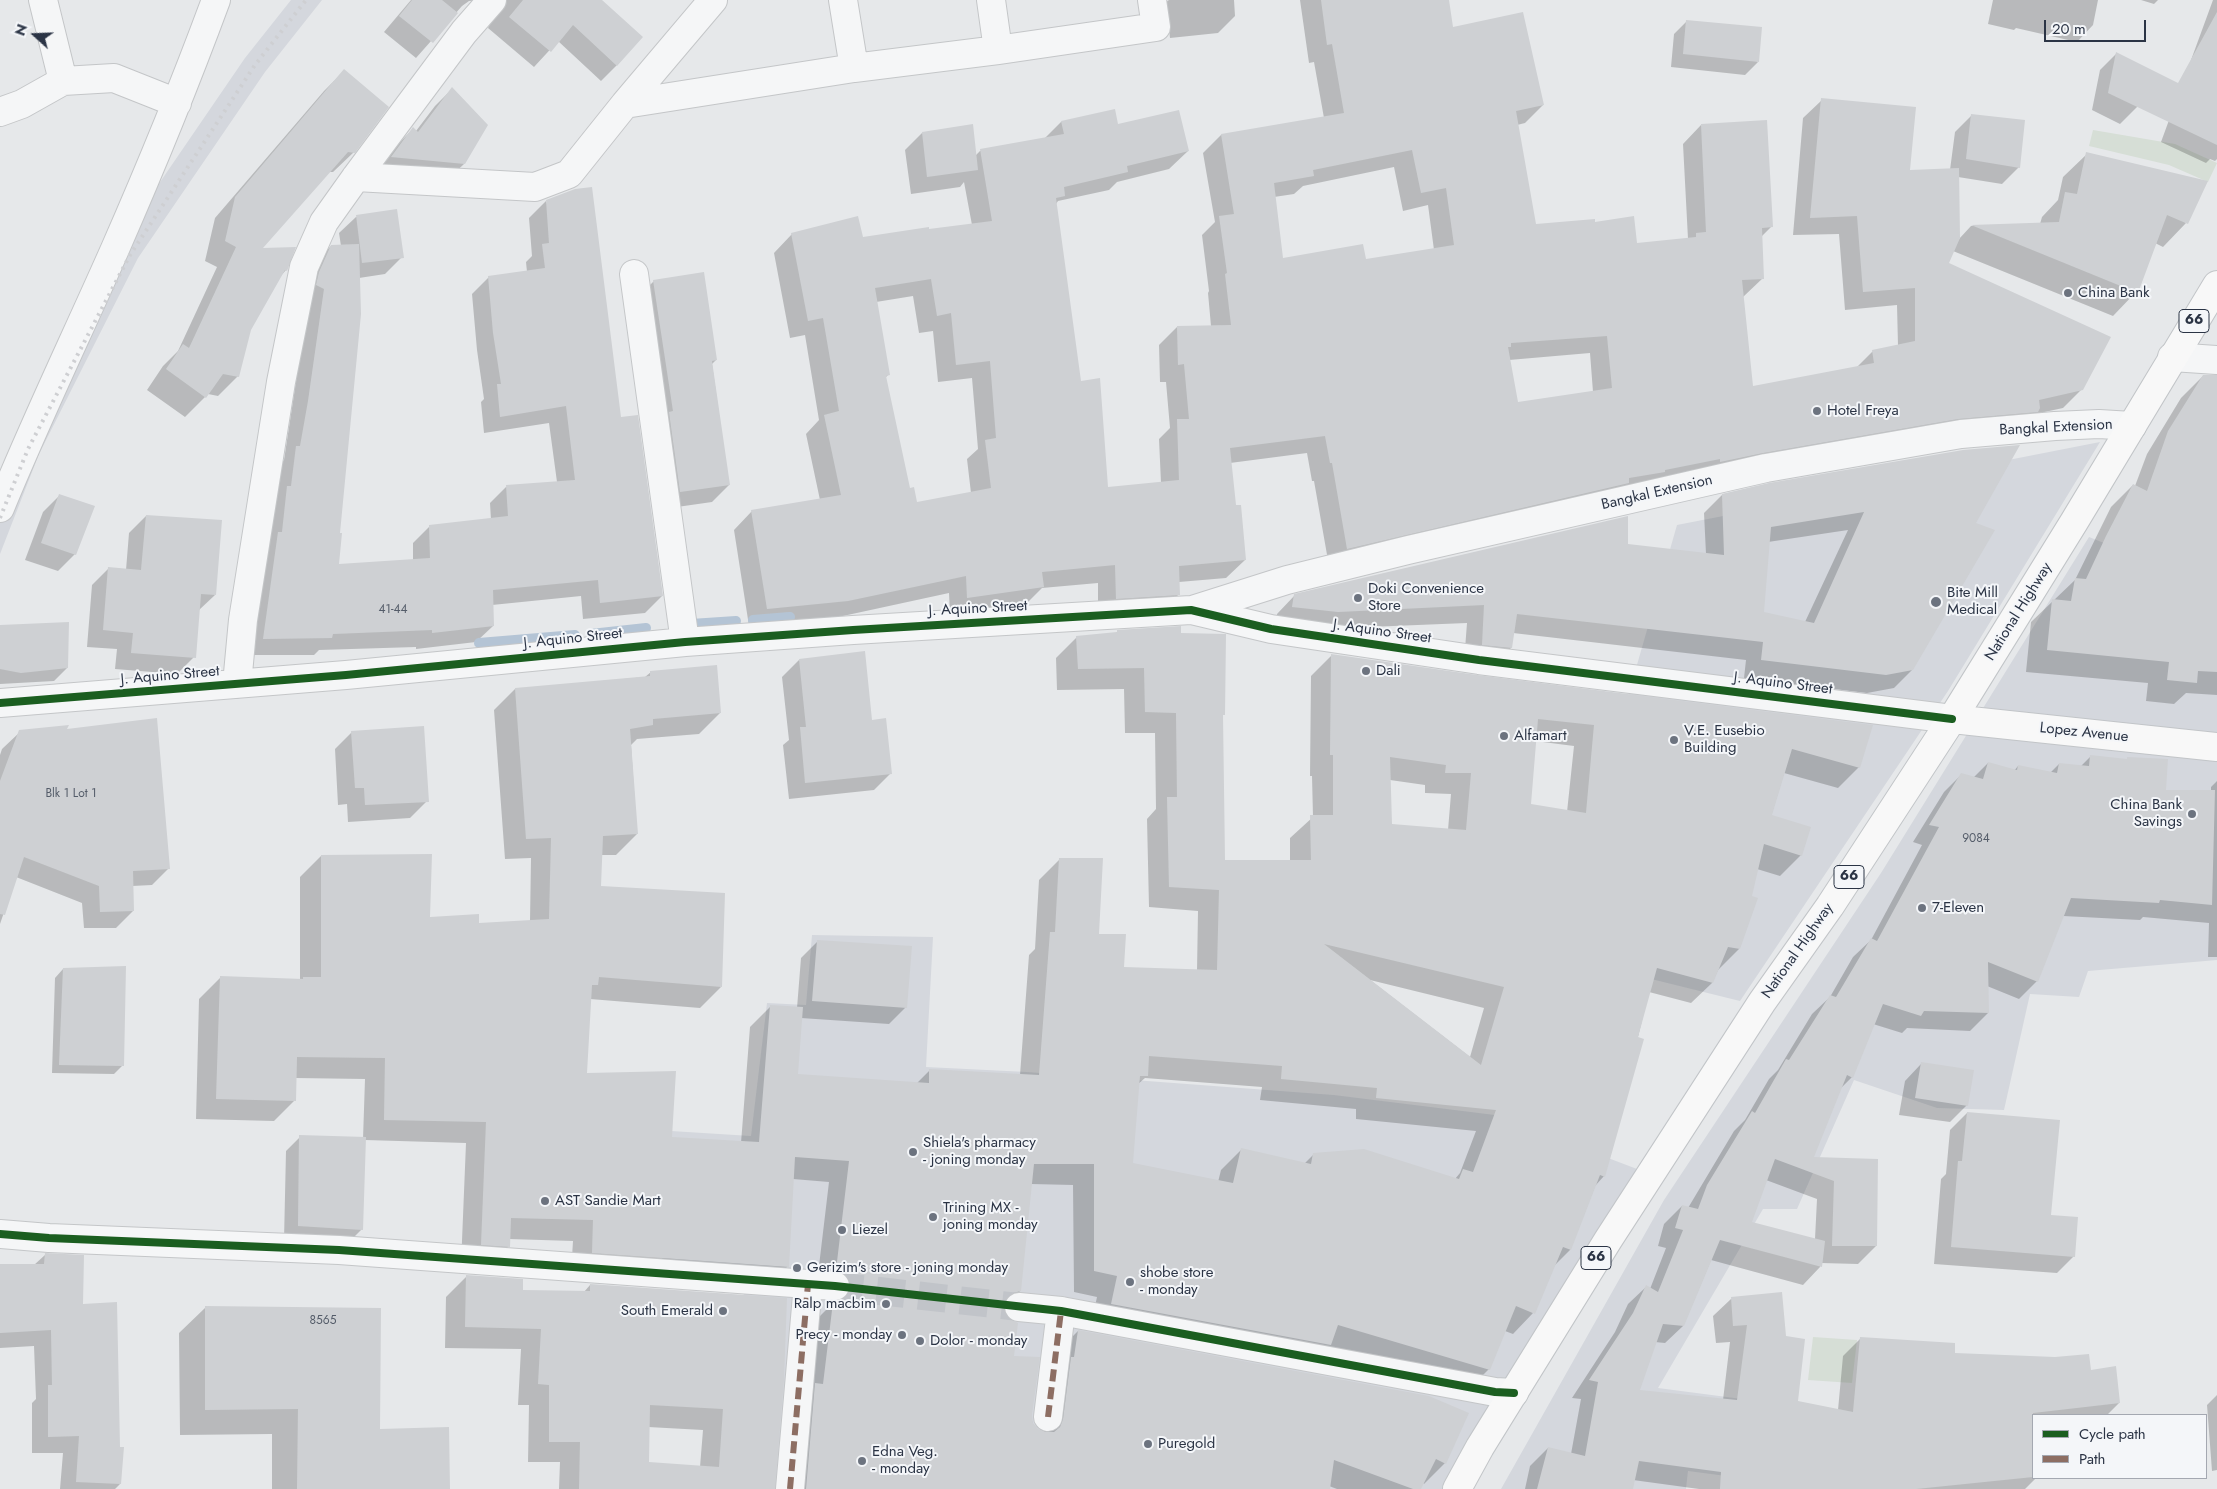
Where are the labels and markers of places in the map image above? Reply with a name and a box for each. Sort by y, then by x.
place label: China Bank [2078,284,2150,302]
marker: China Bank [2062,287,2074,299]
place label: Hotel Freya [1827,402,1899,420]
marker: Hotel Freya [1811,405,1823,417]
place label: Doki Convenience Store [1368,580,1484,615]
place label: Bite Mill Medical [1947,584,1998,619]
marker: Doki Convenience Store [1352,592,1364,604]
marker: Bite Mill Medical [1929,595,1943,609]
place label: Dali [1376,662,1401,680]
marker: Dali [1360,665,1372,677]
place label: V.E. Eusebio Building [1684,722,1765,757]
place label: Alfamart [1514,727,1567,745]
marker: Alfamart [1498,730,1510,742]
marker: V.E. Eusebio Building [1668,734,1680,746]
place label: China Bank Savings [2110,796,2182,831]
marker: China Bank Savings [2186,808,2198,820]
place label: 7-Eleven [1932,899,1984,917]
marker: 7-Eleven [1916,902,1928,914]
place label: Shiela's pharmacy - joning monday [923,1134,1036,1169]
marker: Shiela's pharmacy - joning monday [907,1146,919,1158]
place label: AST Sandie Mart [555,1192,661,1210]
marker: AST Sandie Mart [539,1195,551,1207]
place label: Trining MX - joning monday [943,1199,1038,1234]
marker: Trining MX - joning monday [927,1211,939,1223]
place label: Liezel [852,1221,888,1239]
marker: Liezel [836,1224,848,1236]
place label: Gerizim's store - joning monday [807,1259,1008,1277]
marker: Gerizim's store - joning monday [791,1262,803,1274]
place label: shobe store - monday [1140,1264,1213,1299]
marker: shobe store - monday [1124,1276,1136,1288]
place label: Ralp macbim [794,1295,876,1313]
marker: Ralp macbim [880,1298,892,1310]
place label: South Emerald [621,1302,713,1320]
marker: South Emerald [717,1305,729,1317]
place label: Precy - monday [795,1326,892,1344]
marker: Precy - monday [896,1329,908,1341]
place label: Dolor - monday [930,1332,1027,1350]
marker: Dolor - monday [914,1335,926,1347]
place label: Puregold [1158,1435,1215,1453]
marker: Puregold [1142,1438,1154,1450]
place label: Edna Veg. - monday [872,1443,938,1478]
marker: Edna Veg. - monday [856,1455,868,1467]

